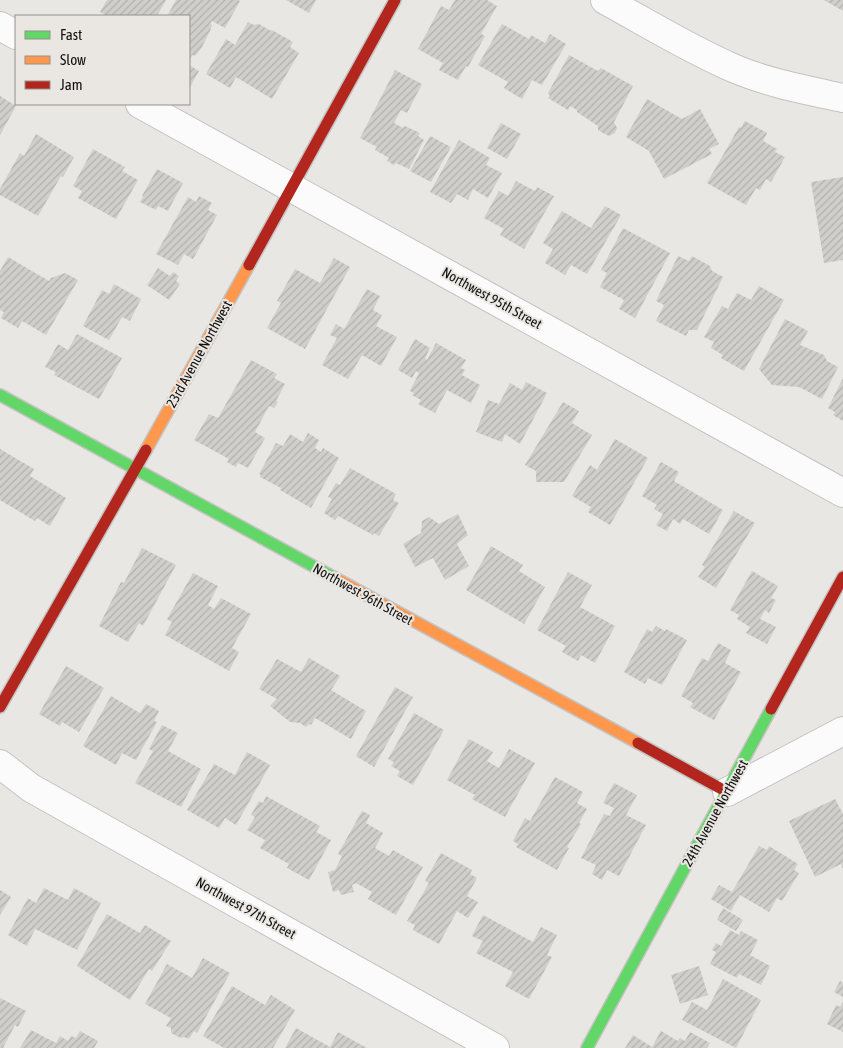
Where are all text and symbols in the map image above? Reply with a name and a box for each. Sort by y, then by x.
legend [15,15,190,105]
text: Fast [60,26,82,43]
text: Slow [60,51,86,68]
text: Jam [60,76,83,93]
street label: Northwest 95th Street [439,264,545,332]
street label: 23rd Avenue Northwest [163,298,235,410]
street label: Northwest 96th Street [310,560,416,628]
street label: 24th Avenue Northwest [679,757,751,869]
street label: Northwest 97th Street [193,874,299,942]

